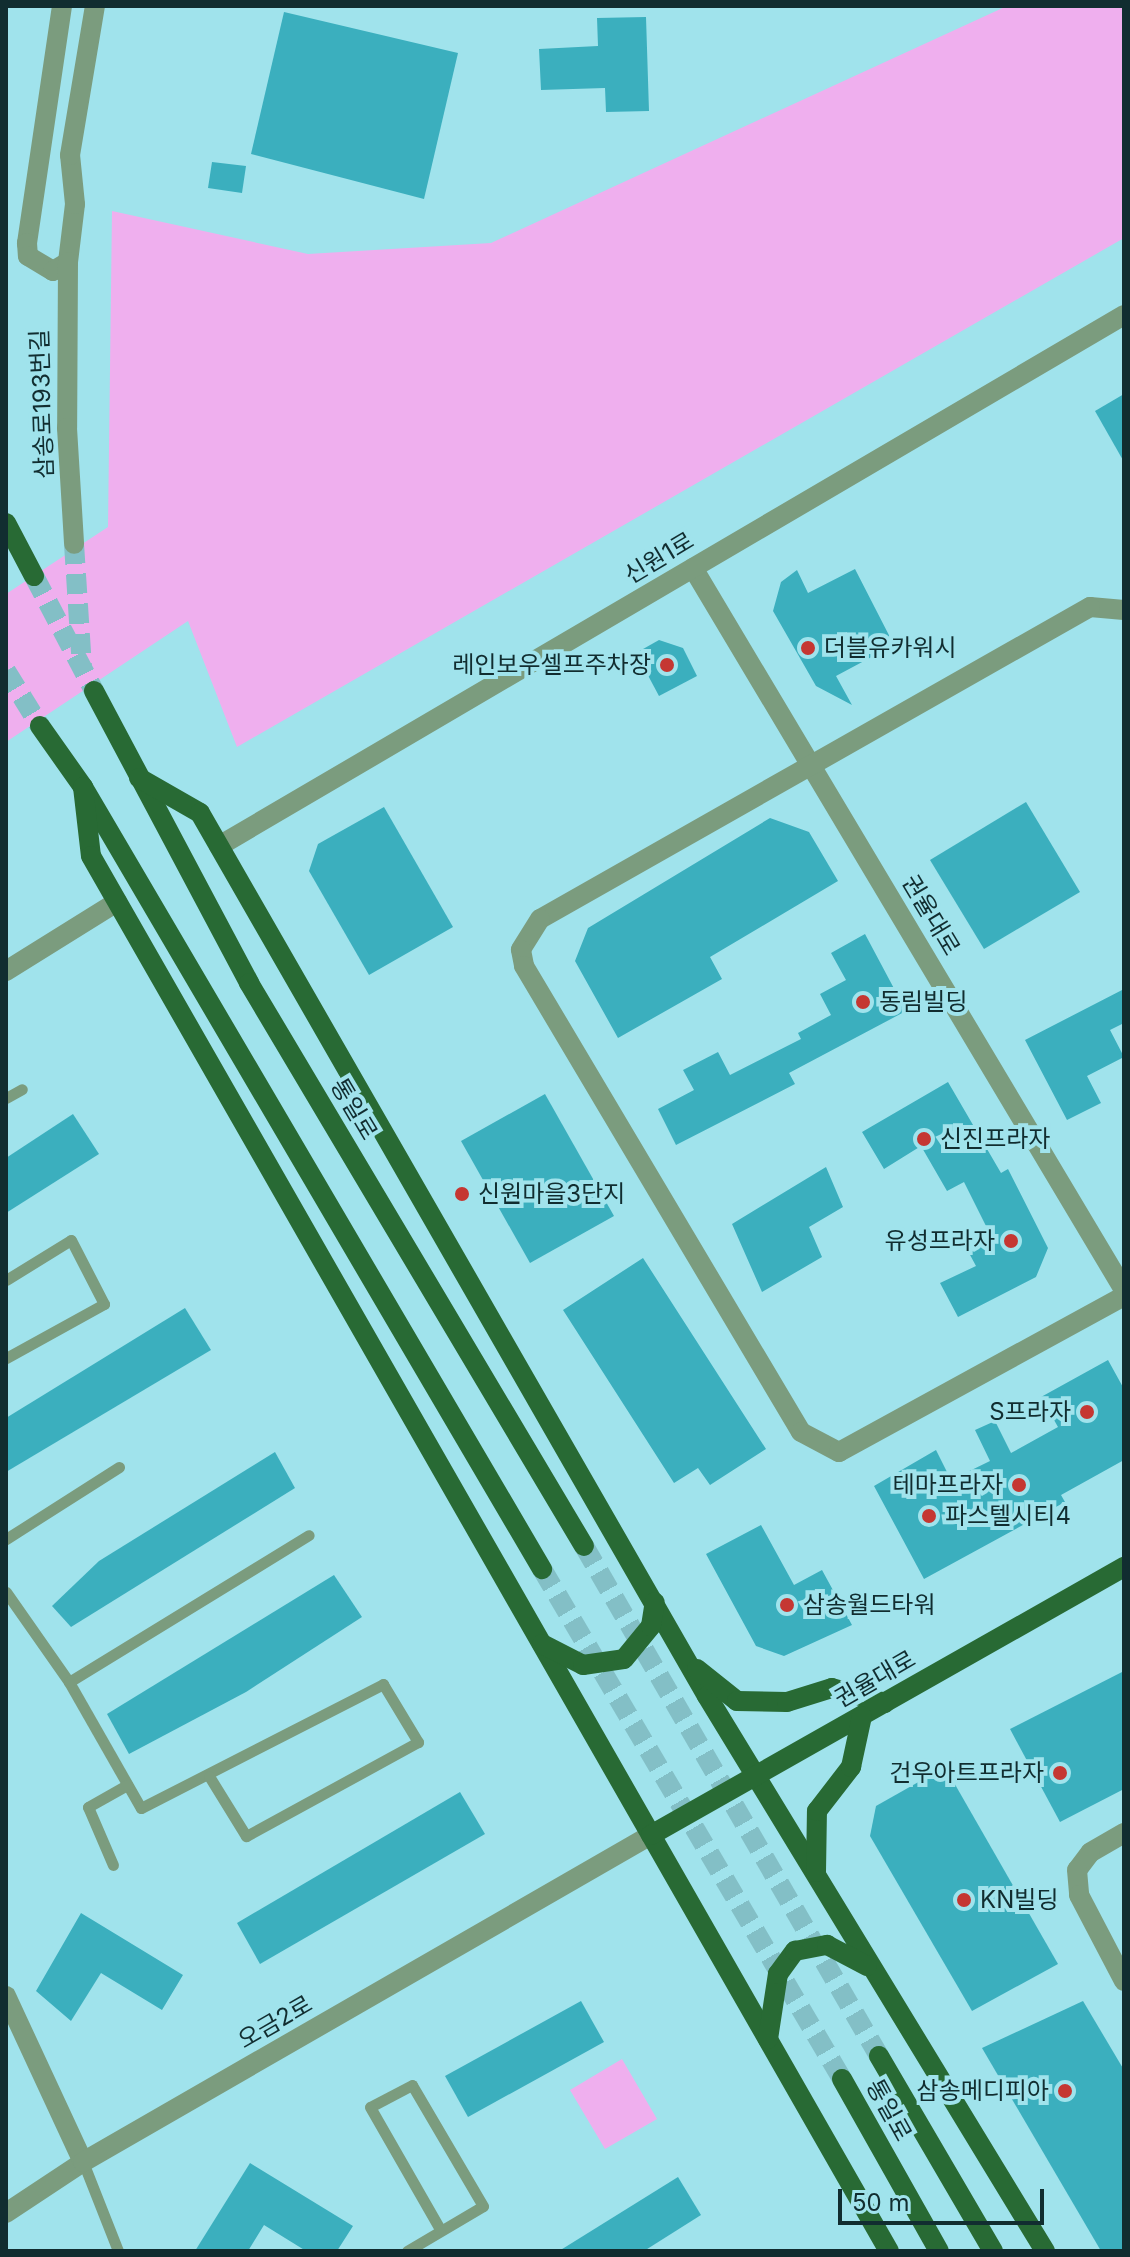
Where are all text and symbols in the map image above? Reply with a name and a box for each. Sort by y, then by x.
street label: 삼송로193번길 [25,329,59,479]
street label: 신원1로 [619,526,699,590]
place label: 더블유카워시 [824,634,956,662]
marker: 더블유카워시 [799,639,817,657]
place label: 레인보우셀프주차장 [452,651,651,679]
marker: 레인보우셀프주차장 [658,656,676,674]
street label: 권율대로 [896,870,966,960]
place label: 동림빌딩 [879,988,967,1016]
marker: 동림빌딩 [854,993,872,1011]
street label: 통일로 [325,1073,383,1145]
place label: 신진프라자 [940,1125,1050,1153]
marker: 신진프라자 [915,1130,933,1148]
place label: 신원마을3단지 [478,1180,625,1208]
marker: 신원마을3단지 [453,1185,471,1203]
place label: 유성프라자 [885,1227,995,1255]
marker: 유성프라자 [1002,1232,1020,1250]
place label: S프라자 [989,1398,1071,1426]
marker: S프라자 [1078,1403,1096,1421]
place label: 테마프라자 [893,1471,1003,1499]
marker: 테마프라자 [1010,1476,1028,1494]
place label: 파스텔시티4 [945,1502,1071,1530]
marker: 파스텔시티4 [920,1507,938,1525]
place label: 삼송월드타워 [803,1591,935,1619]
marker: 삼송월드타워 [778,1596,796,1614]
street label: 권율대로 [830,1644,920,1714]
place label: 건우아트프라자 [889,1759,1044,1787]
marker: 건우아트프라자 [1051,1764,1069,1782]
place label: KN빌딩 [980,1886,1058,1914]
marker: KN빌딩 [955,1891,973,1909]
street label: 오금2로 [233,1989,317,2055]
street label: 통일로 [860,2074,918,2146]
place label: 삼송메디피아 [917,2077,1049,2105]
marker: 삼송메디피아 [1056,2082,1074,2100]
scale bar [842,2173,1048,2223]
text: 50 m [852,2188,910,2217]

